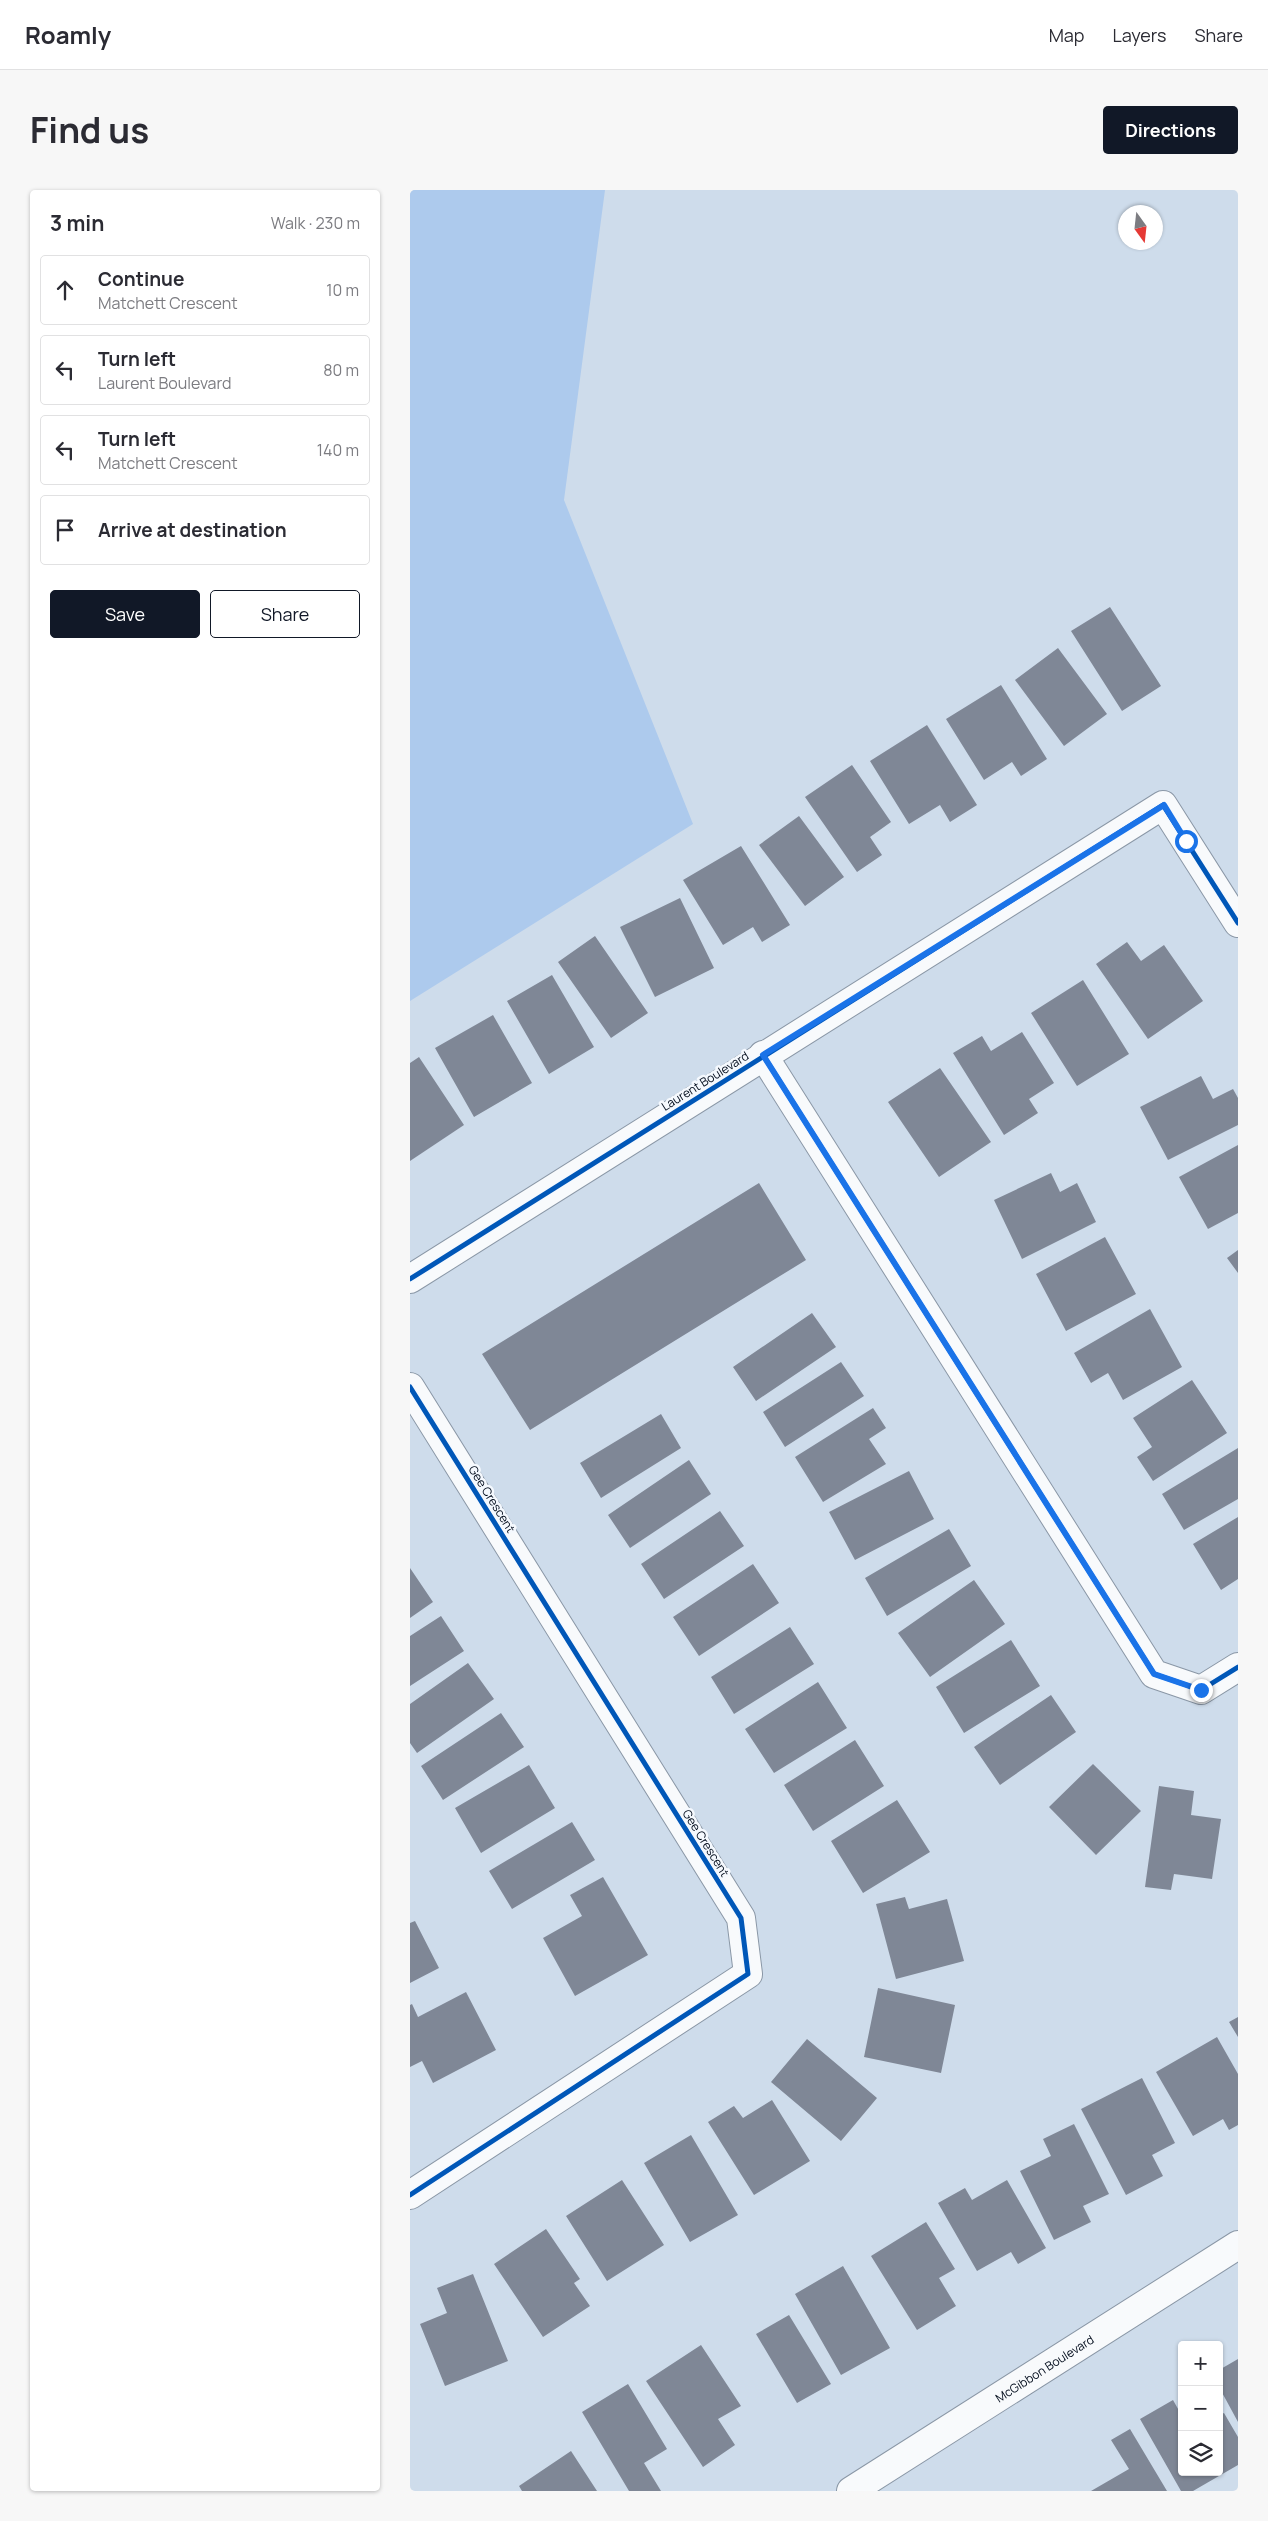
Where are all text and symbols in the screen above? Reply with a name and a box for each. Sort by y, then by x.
text: Roamly [25,18,111,51]
text: Map [1049,23,1084,47]
text: Layers [1112,23,1166,47]
text: Share [1194,23,1243,47]
text: Find us [30,106,149,154]
button: Directions [1103,106,1238,154]
north arrow [1118,205,1163,250]
text: 3 min [50,209,104,237]
text: Walk · 230 m [271,212,360,234]
text: Continue [98,266,184,292]
icon: ahead [51,276,79,304]
text: 10 m [326,279,359,301]
text: Matchett Crescent [98,292,238,314]
text: Turn left [98,346,176,372]
icon: left [51,356,79,384]
text: 80 m [323,359,359,381]
text: Laurent Boulevard [98,372,232,394]
text: Turn left [98,426,176,452]
icon: left [51,436,79,464]
text: 140 m [317,439,359,461]
text: Matchett Crescent [98,452,238,474]
icon: arrive [51,516,79,544]
text: Arrive at destination [98,517,287,543]
button: Save [50,590,200,638]
button: Share [210,590,360,638]
route start [1175,830,1198,853]
street label: Laurent Boulevard [658,1047,752,1115]
street label: Gee Crescent [465,1462,520,1536]
route end [1190,1679,1213,1702]
street label: Gee Crescent [679,1806,734,1880]
street label: McGibbon Boulevard [992,2330,1097,2406]
map controls [1178,2341,1223,2476]
button: + [1178,2341,1223,2386]
button: − [1178,2386,1223,2431]
button: layers [1178,2431,1223,2476]

